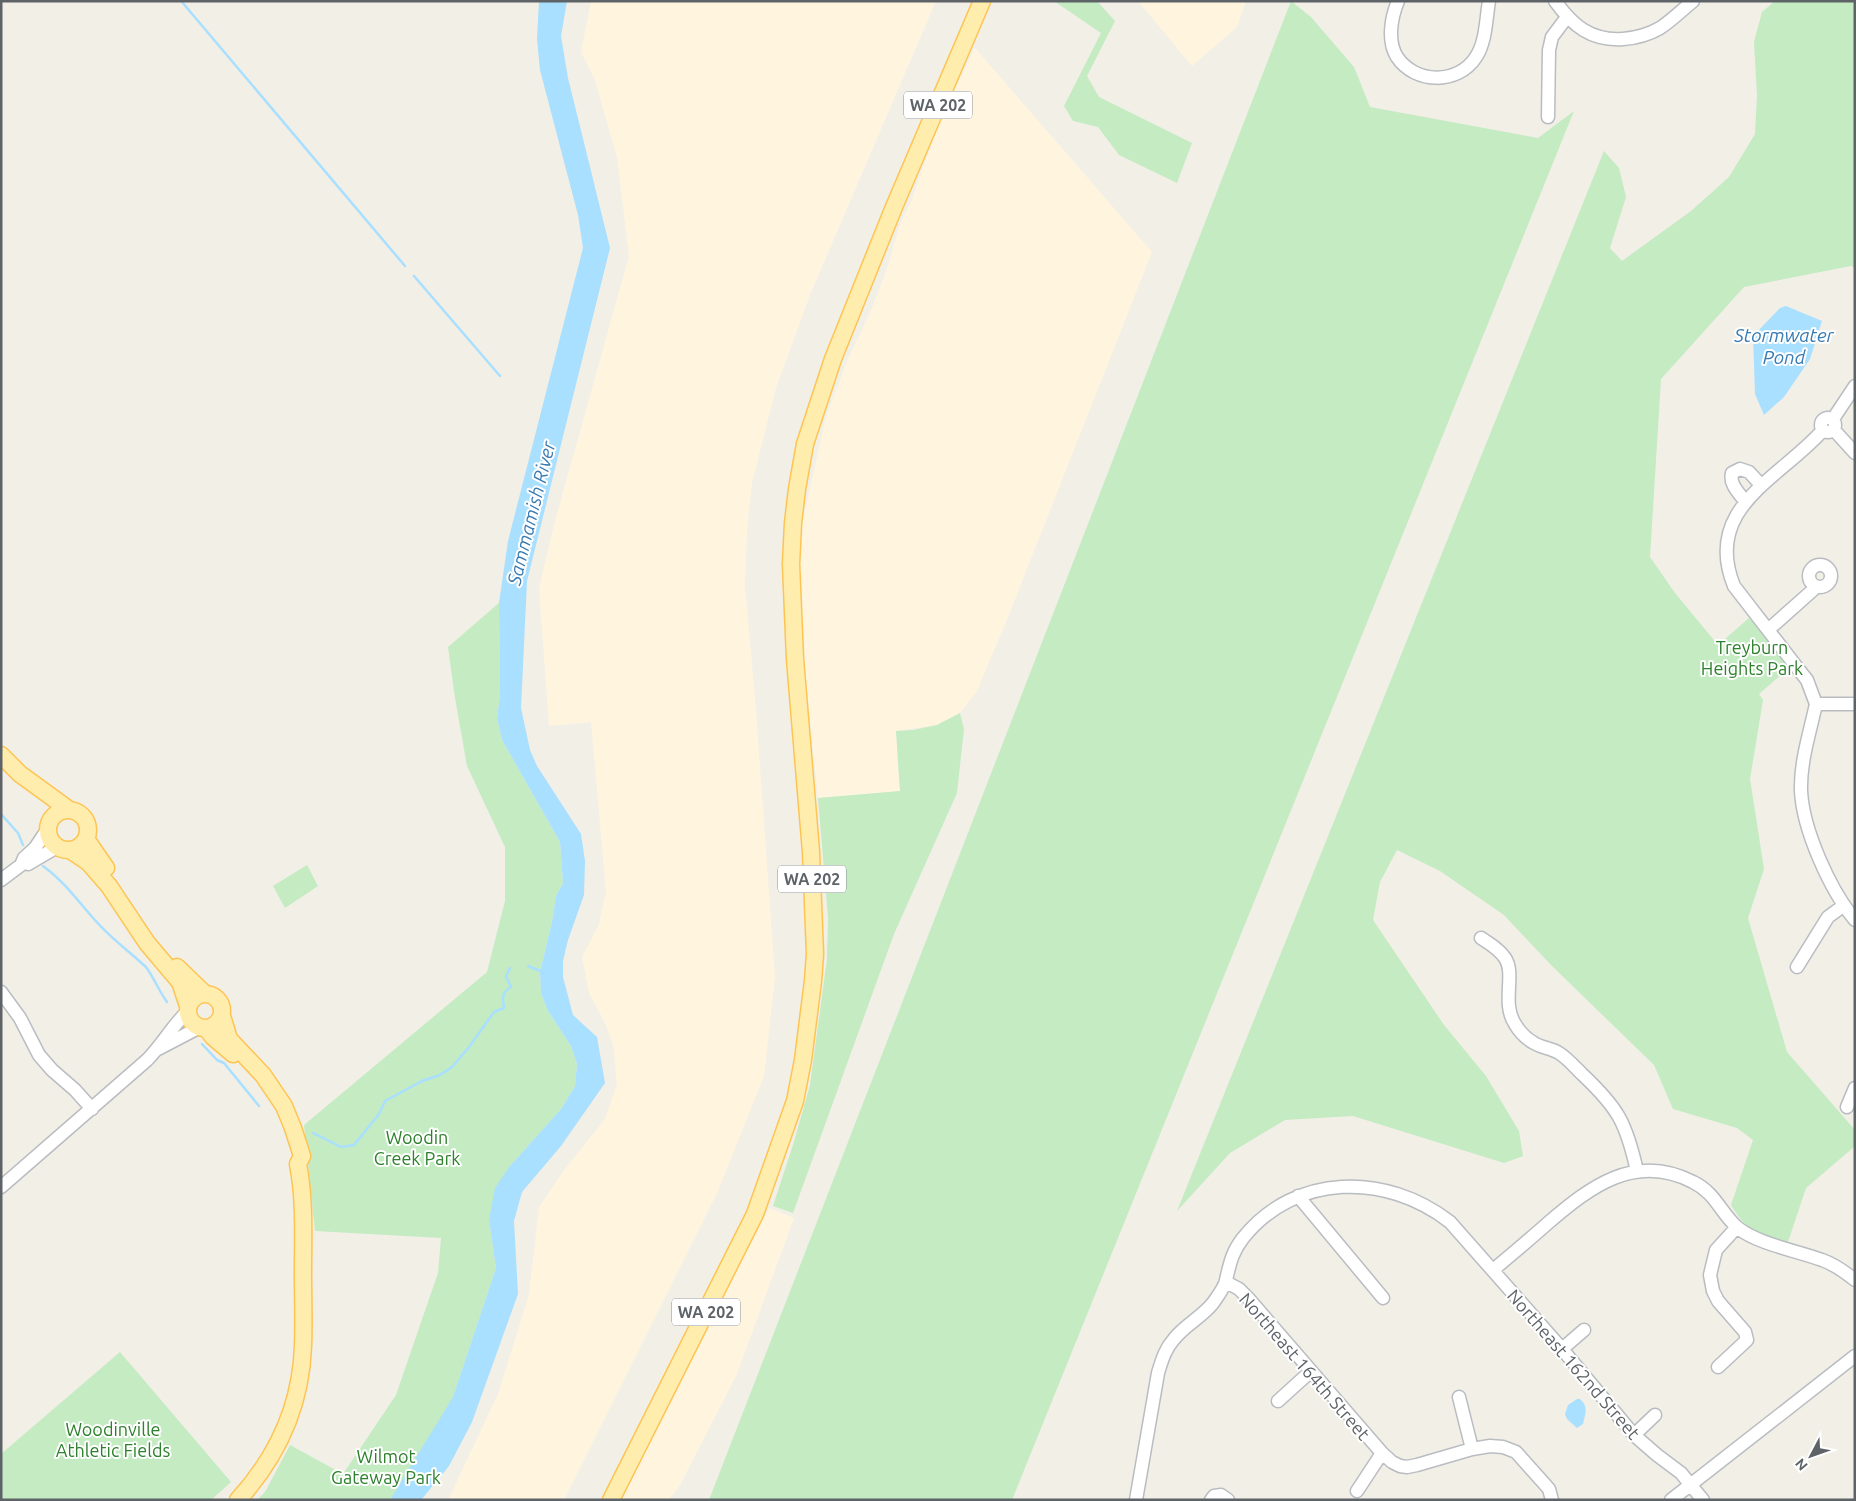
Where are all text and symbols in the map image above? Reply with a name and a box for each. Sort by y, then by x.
road number: WA 202 [904,92,972,118]
water label: Stormwater Pond [1733,324,1834,368]
water label: Sammamish River [502,438,560,588]
park label: Treyburn Heights Park [1701,637,1803,678]
road number: WA 202 [778,866,846,892]
park label: Woodin Creek Park [374,1127,460,1168]
street label: Northeast 162nd Street [1504,1285,1644,1443]
street label: Northeast 164th Street [1236,1289,1374,1443]
road number: WA 202 [672,1298,740,1325]
park label: Woodinville Athletic Fields [56,1419,170,1460]
north arrow [1786,1431,1836,1481]
park label: Wilmot Gateway Park [331,1446,441,1487]
text: N [1792,1455,1811,1474]

